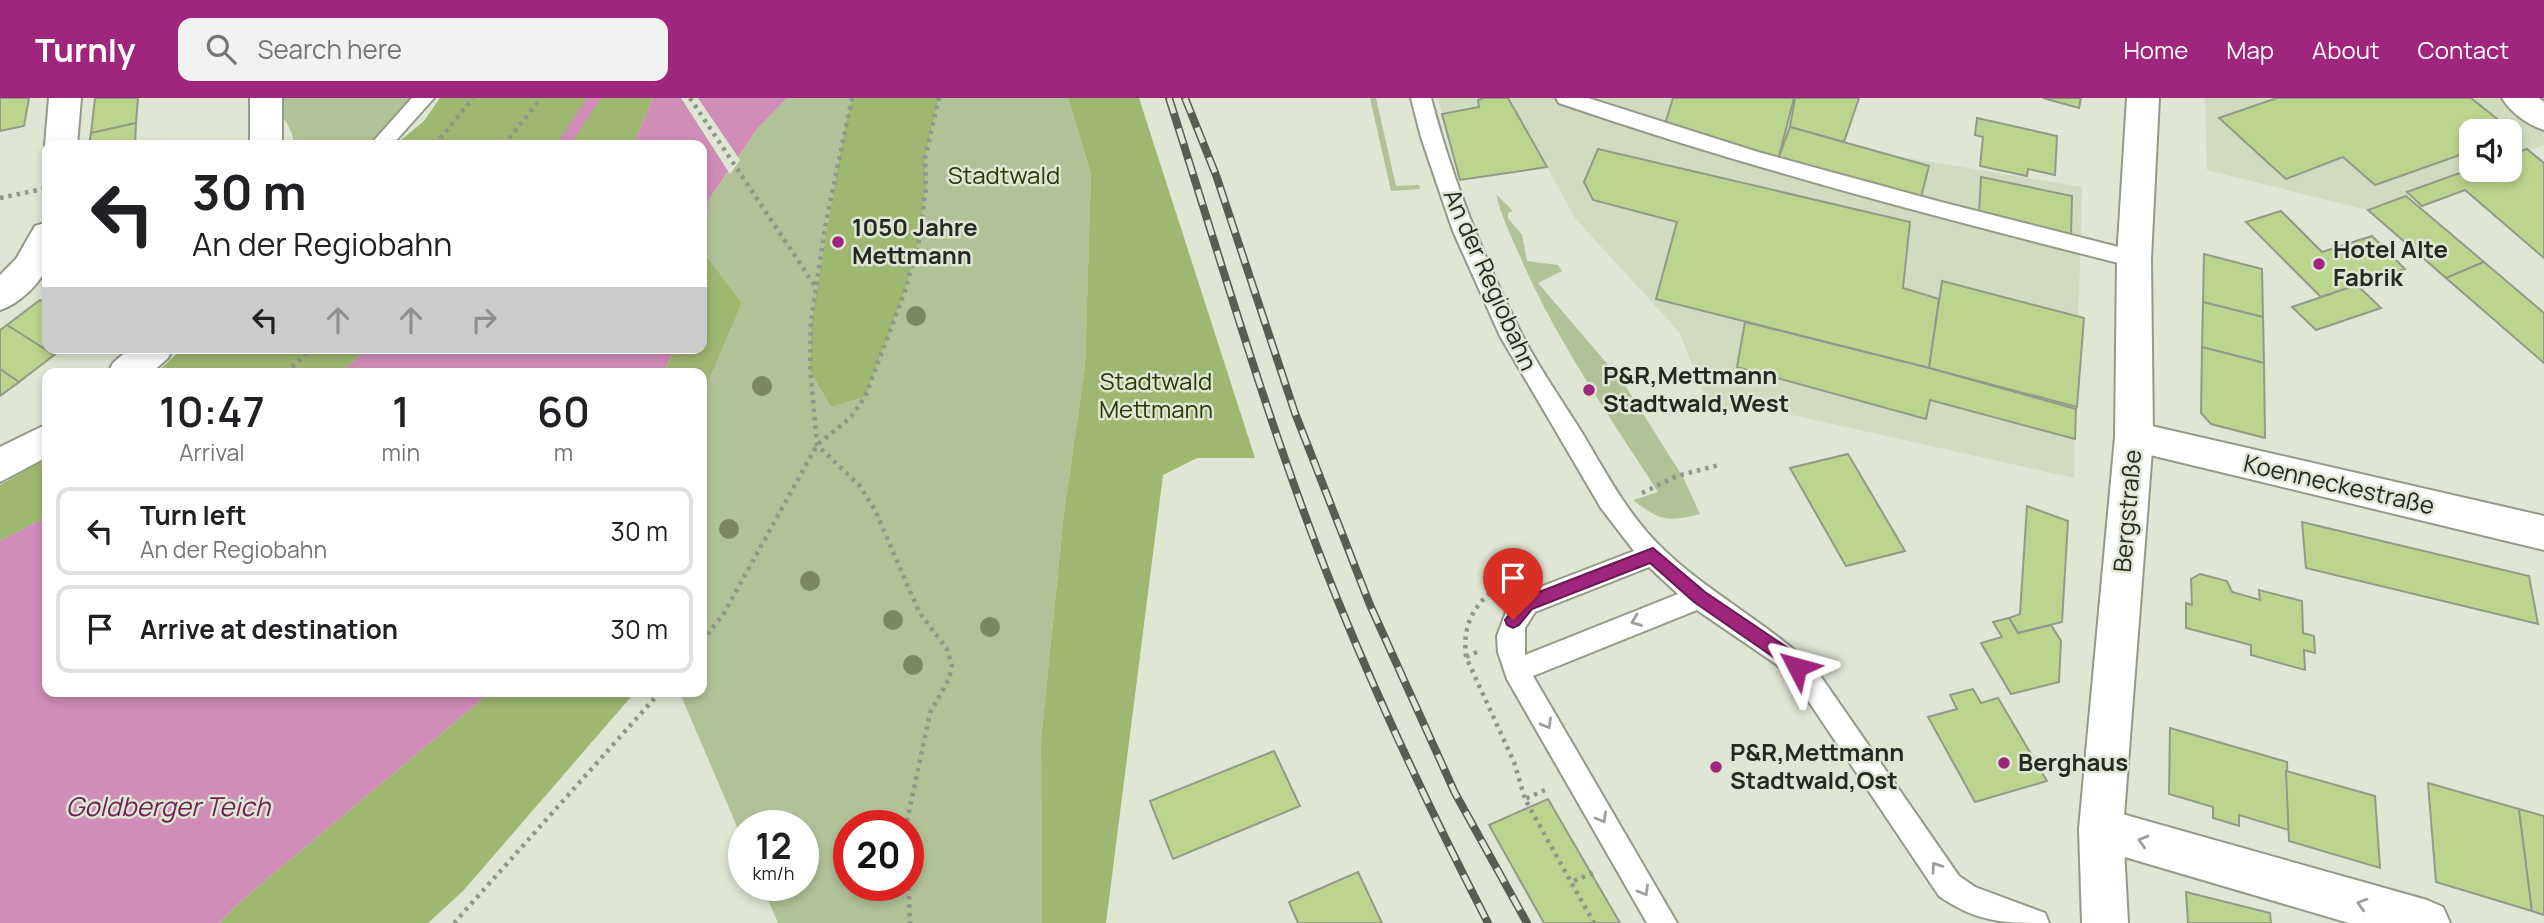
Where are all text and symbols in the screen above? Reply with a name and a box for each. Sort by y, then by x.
search box [178,18,668,81]
text: Turnly [35,27,136,72]
icon: search [202,30,240,68]
text: Search here [258,31,402,67]
text: Home [2123,33,2188,66]
text: Map [2226,33,2274,66]
text: About [2312,33,2380,66]
text: Contact [2418,33,2509,66]
map controls [2459,119,2522,182]
button: sound [2459,119,2522,182]
text: 30 m [192,158,307,225]
park label: Stadtwald [948,158,1060,191]
icon: left [77,168,168,259]
street label: An der Regiobahn [1437,184,1546,375]
place label: 1050 Jahre Mettmann [852,210,978,271]
text: An der Regiobahn [192,222,452,266]
place label: Hotel Alte Fabrik [2333,232,2448,293]
marker: 1050 Jahre Mettmann [830,234,846,250]
marker: Hotel Alte Fabrik [2311,256,2327,272]
icon: left [246,301,284,339]
icon: ahead [319,301,357,339]
icon: ahead [392,301,430,339]
icon: right [465,301,503,339]
place label: P&R,Mettmann Stadtwald,West [1603,358,1789,419]
park label: Stadtwald Mettmann [1099,364,1213,425]
text: 10:47 [159,382,265,440]
text: 1 [392,382,410,440]
text: 60 [537,382,590,440]
marker: P&R,Mettmann Stadtwald,West [1581,382,1597,398]
text: Arrival [179,436,245,468]
text: min [382,436,420,468]
text: m [554,436,573,468]
street label: Koenneckestraße [2241,446,2438,522]
street label: Bergstraße [2105,448,2148,574]
text: Turn left [140,497,247,533]
icon: left [81,512,119,550]
text: 30 m [611,513,668,549]
text: An der Regiobahn [140,533,327,565]
pin [1483,548,1543,620]
icon: arrive [1494,559,1532,597]
icon: arrive [81,610,119,648]
text: Arrive at destination [140,611,398,647]
text: 30 m [611,611,668,647]
one-way arrow [1630,613,1642,627]
position arrow [1760,630,1834,704]
one-way arrow [1539,716,1552,729]
place label: P&R,Mettmann Stadtwald,Ost [1730,735,1904,796]
place label: Berghaus [2018,745,2128,778]
marker: Berghaus [1996,755,2012,771]
marker: P&R,Mettmann Stadtwald,Ost [1708,759,1724,775]
water label: Goldberger Teich [66,788,272,824]
speed limit sign: 20 [833,810,924,901]
one-way arrow [1594,810,1607,823]
text: 12 [755,822,792,870]
one-way arrow [2137,835,2149,850]
text: km/h [753,861,794,885]
one-way arrow [1932,862,1944,875]
one-way arrow [1636,883,1649,896]
one-way arrow [2356,898,2368,913]

